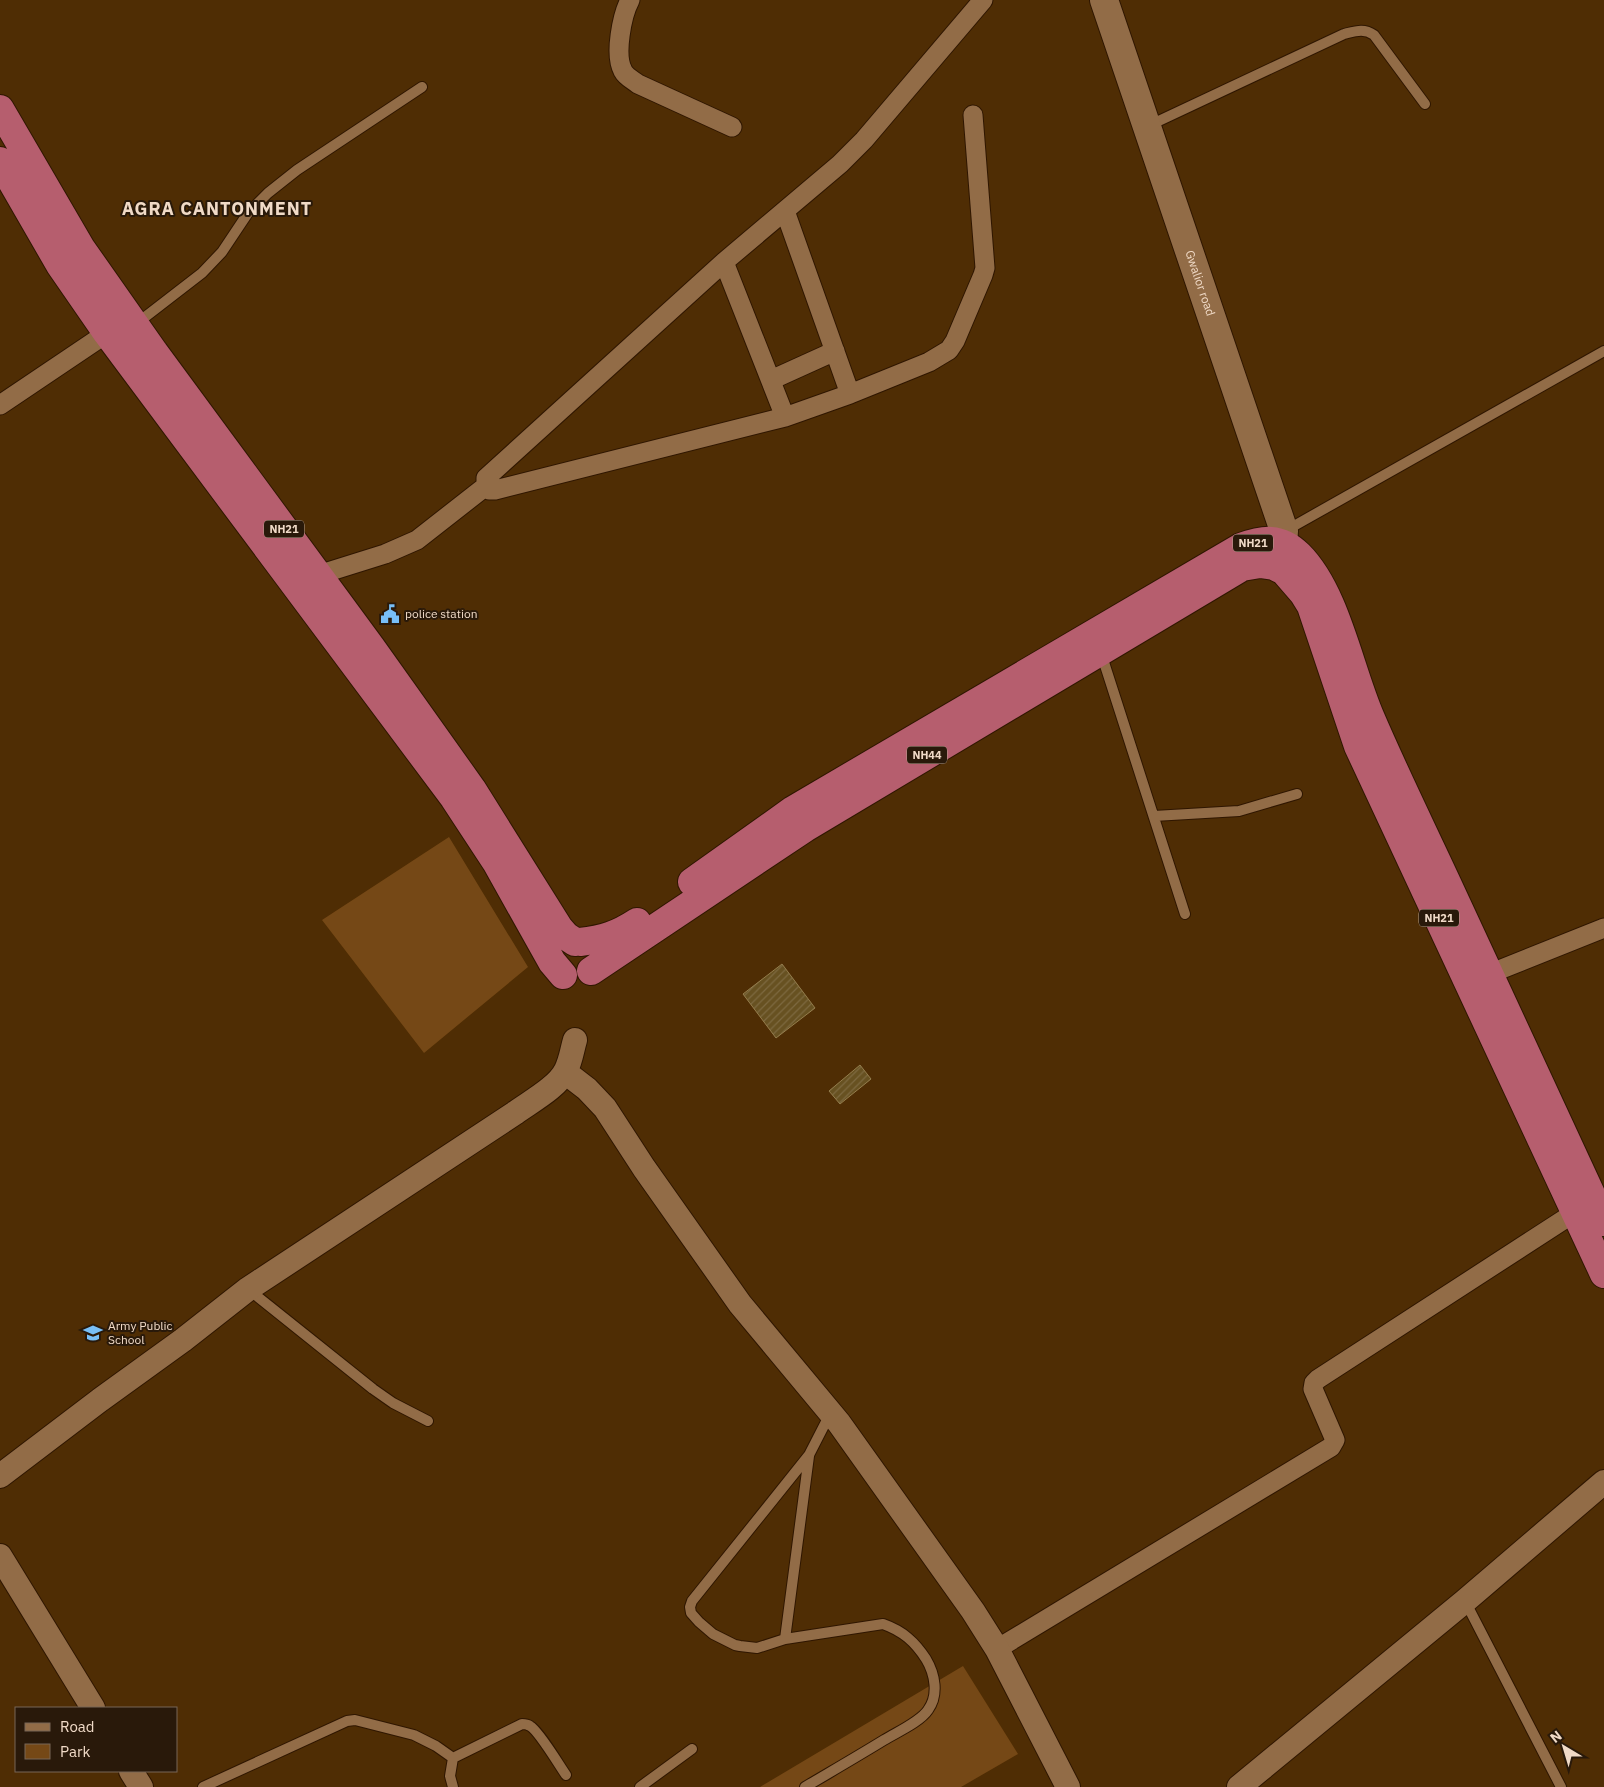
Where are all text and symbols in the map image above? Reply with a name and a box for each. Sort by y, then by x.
district label: AGRA CANTONMENT [122,197,312,220]
street label: Gwalior road [1182,248,1219,318]
road number: NH21 [264,520,304,538]
road number: NH21 [1233,534,1273,552]
public building icon: police station [379,603,401,625]
place label: police station [405,606,477,621]
road number: NH44 [907,746,947,764]
road number: NH21 [1419,910,1459,926]
place label: Army Public School [108,1318,173,1347]
school or university icon: Army Public School [82,1322,104,1344]
legend [15,1707,178,1772]
text: Road [60,1717,95,1736]
north arrow [1539,1722,1589,1772]
text: N [1546,1727,1566,1747]
text: Park [60,1742,90,1761]

